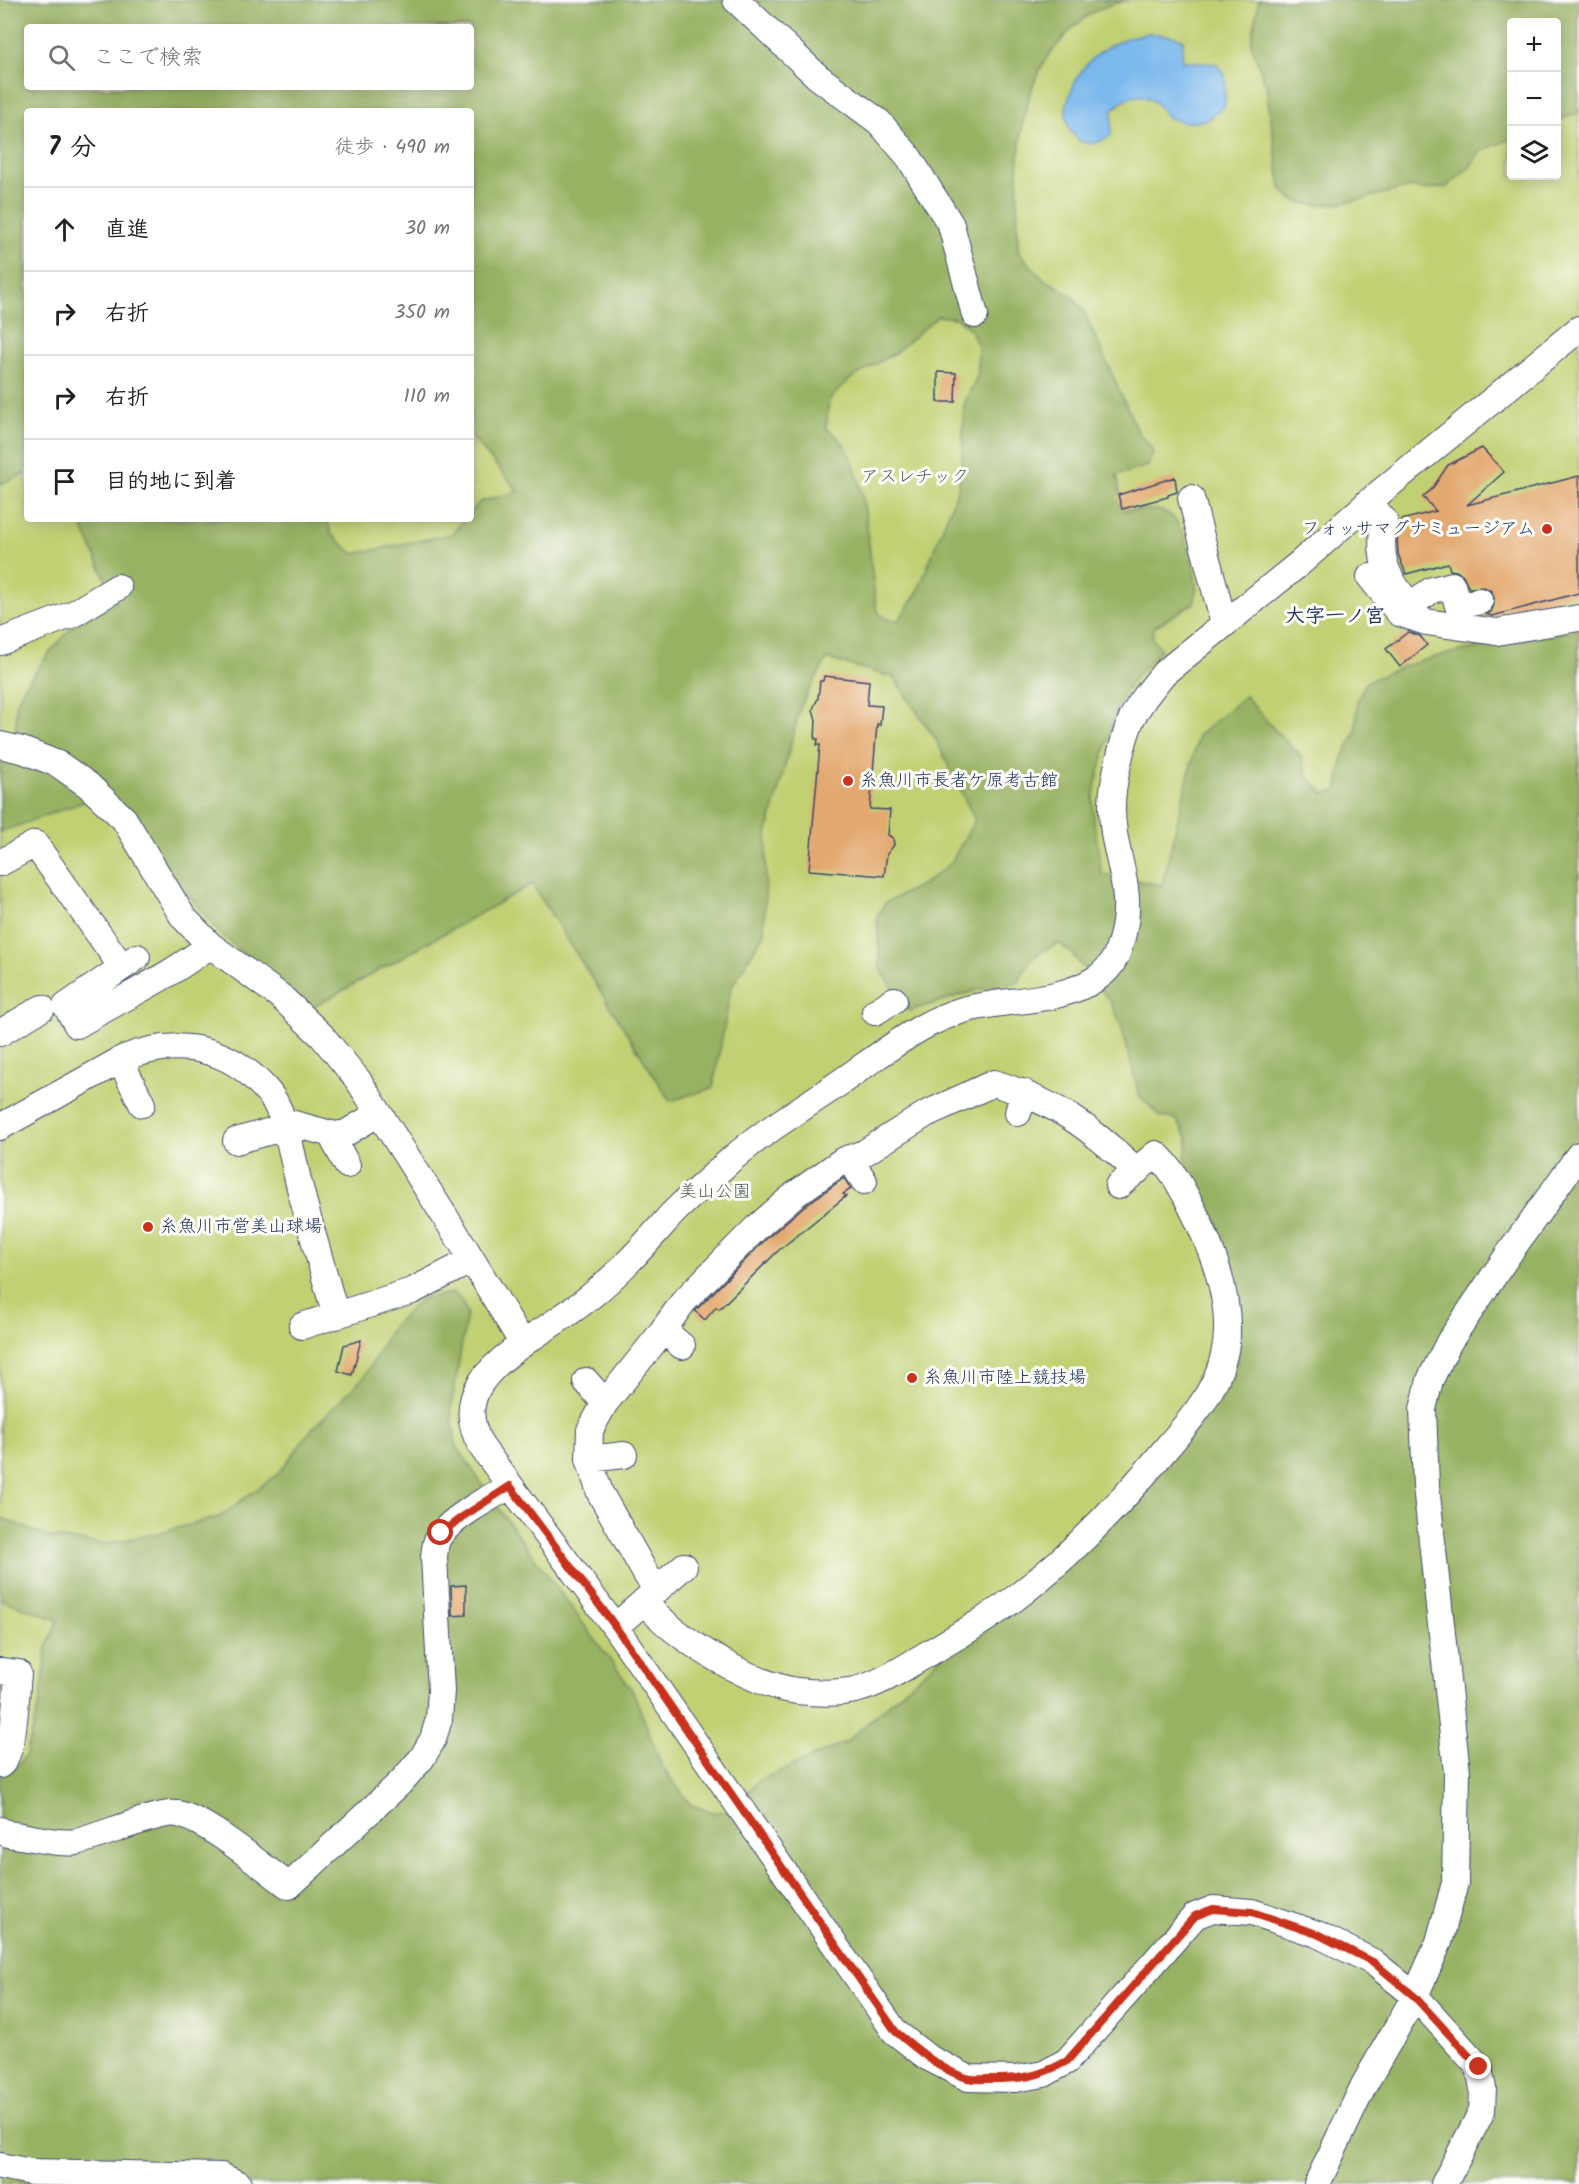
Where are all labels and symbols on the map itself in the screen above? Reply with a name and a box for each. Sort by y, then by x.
park label: アスレチック [861,463,969,492]
place label: フォッサマグナミュージアム [1302,515,1535,544]
marker: フォッサマグナミュージアム [1540,522,1554,536]
district label: 大字一ノ宮 [1285,601,1385,633]
place label: 糸魚川市長者ケ原考古館 [860,767,1058,796]
marker: 糸魚川市長者ケ原考古館 [841,774,855,788]
park label: 美山公園 [679,1178,751,1207]
place label: 糸魚川市営美山球場 [160,1213,322,1242]
marker: 糸魚川市営美山球場 [141,1220,155,1234]
place label: 糸魚川市陸上競技場 [924,1364,1086,1393]
marker: 糸魚川市陸上競技場 [905,1371,919,1385]
route start [427,1519,453,1545]
route end [1465,2053,1491,2079]

